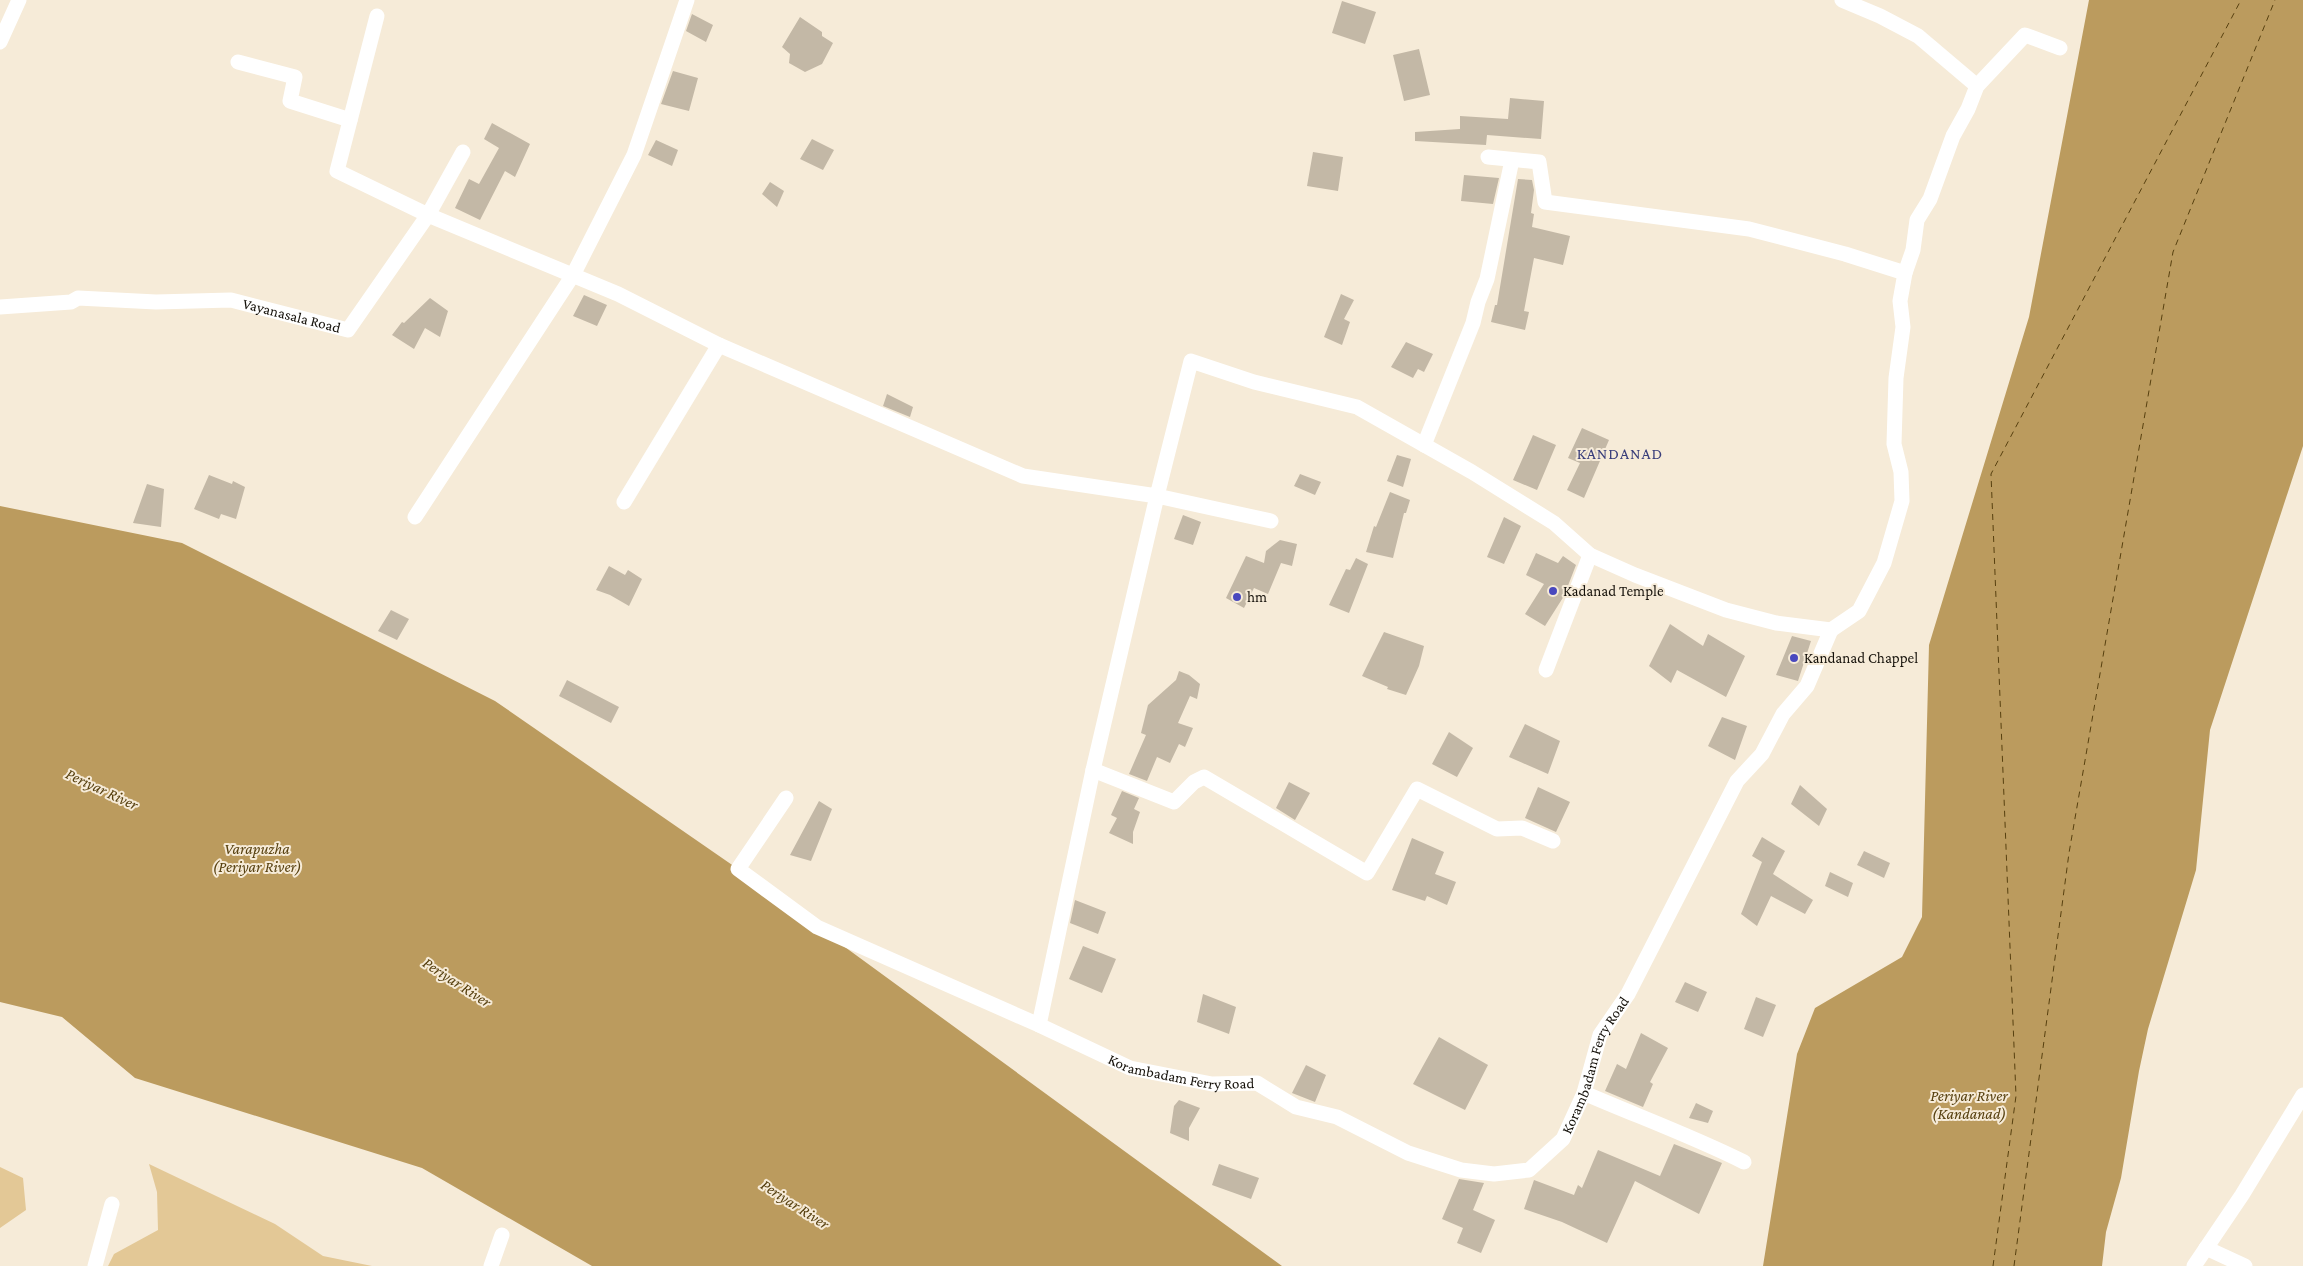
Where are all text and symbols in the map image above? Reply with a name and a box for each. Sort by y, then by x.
street label: Vayanasala Road [241,295,342,336]
district label: KANDANAD [1577,445,1663,462]
place label: Kadanad Temple [1563,583,1664,600]
marker: Kadanad Temple [1547,585,1559,597]
place label: hm [1247,589,1267,605]
marker: hm [1231,591,1243,603]
place label: Kandanad Chappel [1804,650,1918,667]
marker: Kandanad Chappel [1788,652,1800,664]
water label: Periyar River [63,765,141,814]
water label: Varapuzha (Periyar River) [213,840,301,876]
water label: Periyar River [419,954,495,1011]
street label: Korambadam Ferry Road [1558,993,1632,1136]
street label: Korambadam Ferry Road [1106,1051,1255,1093]
water label: Periyar River (Kandanad) [1930,1087,2008,1123]
water label: Periyar River [757,1176,833,1233]

